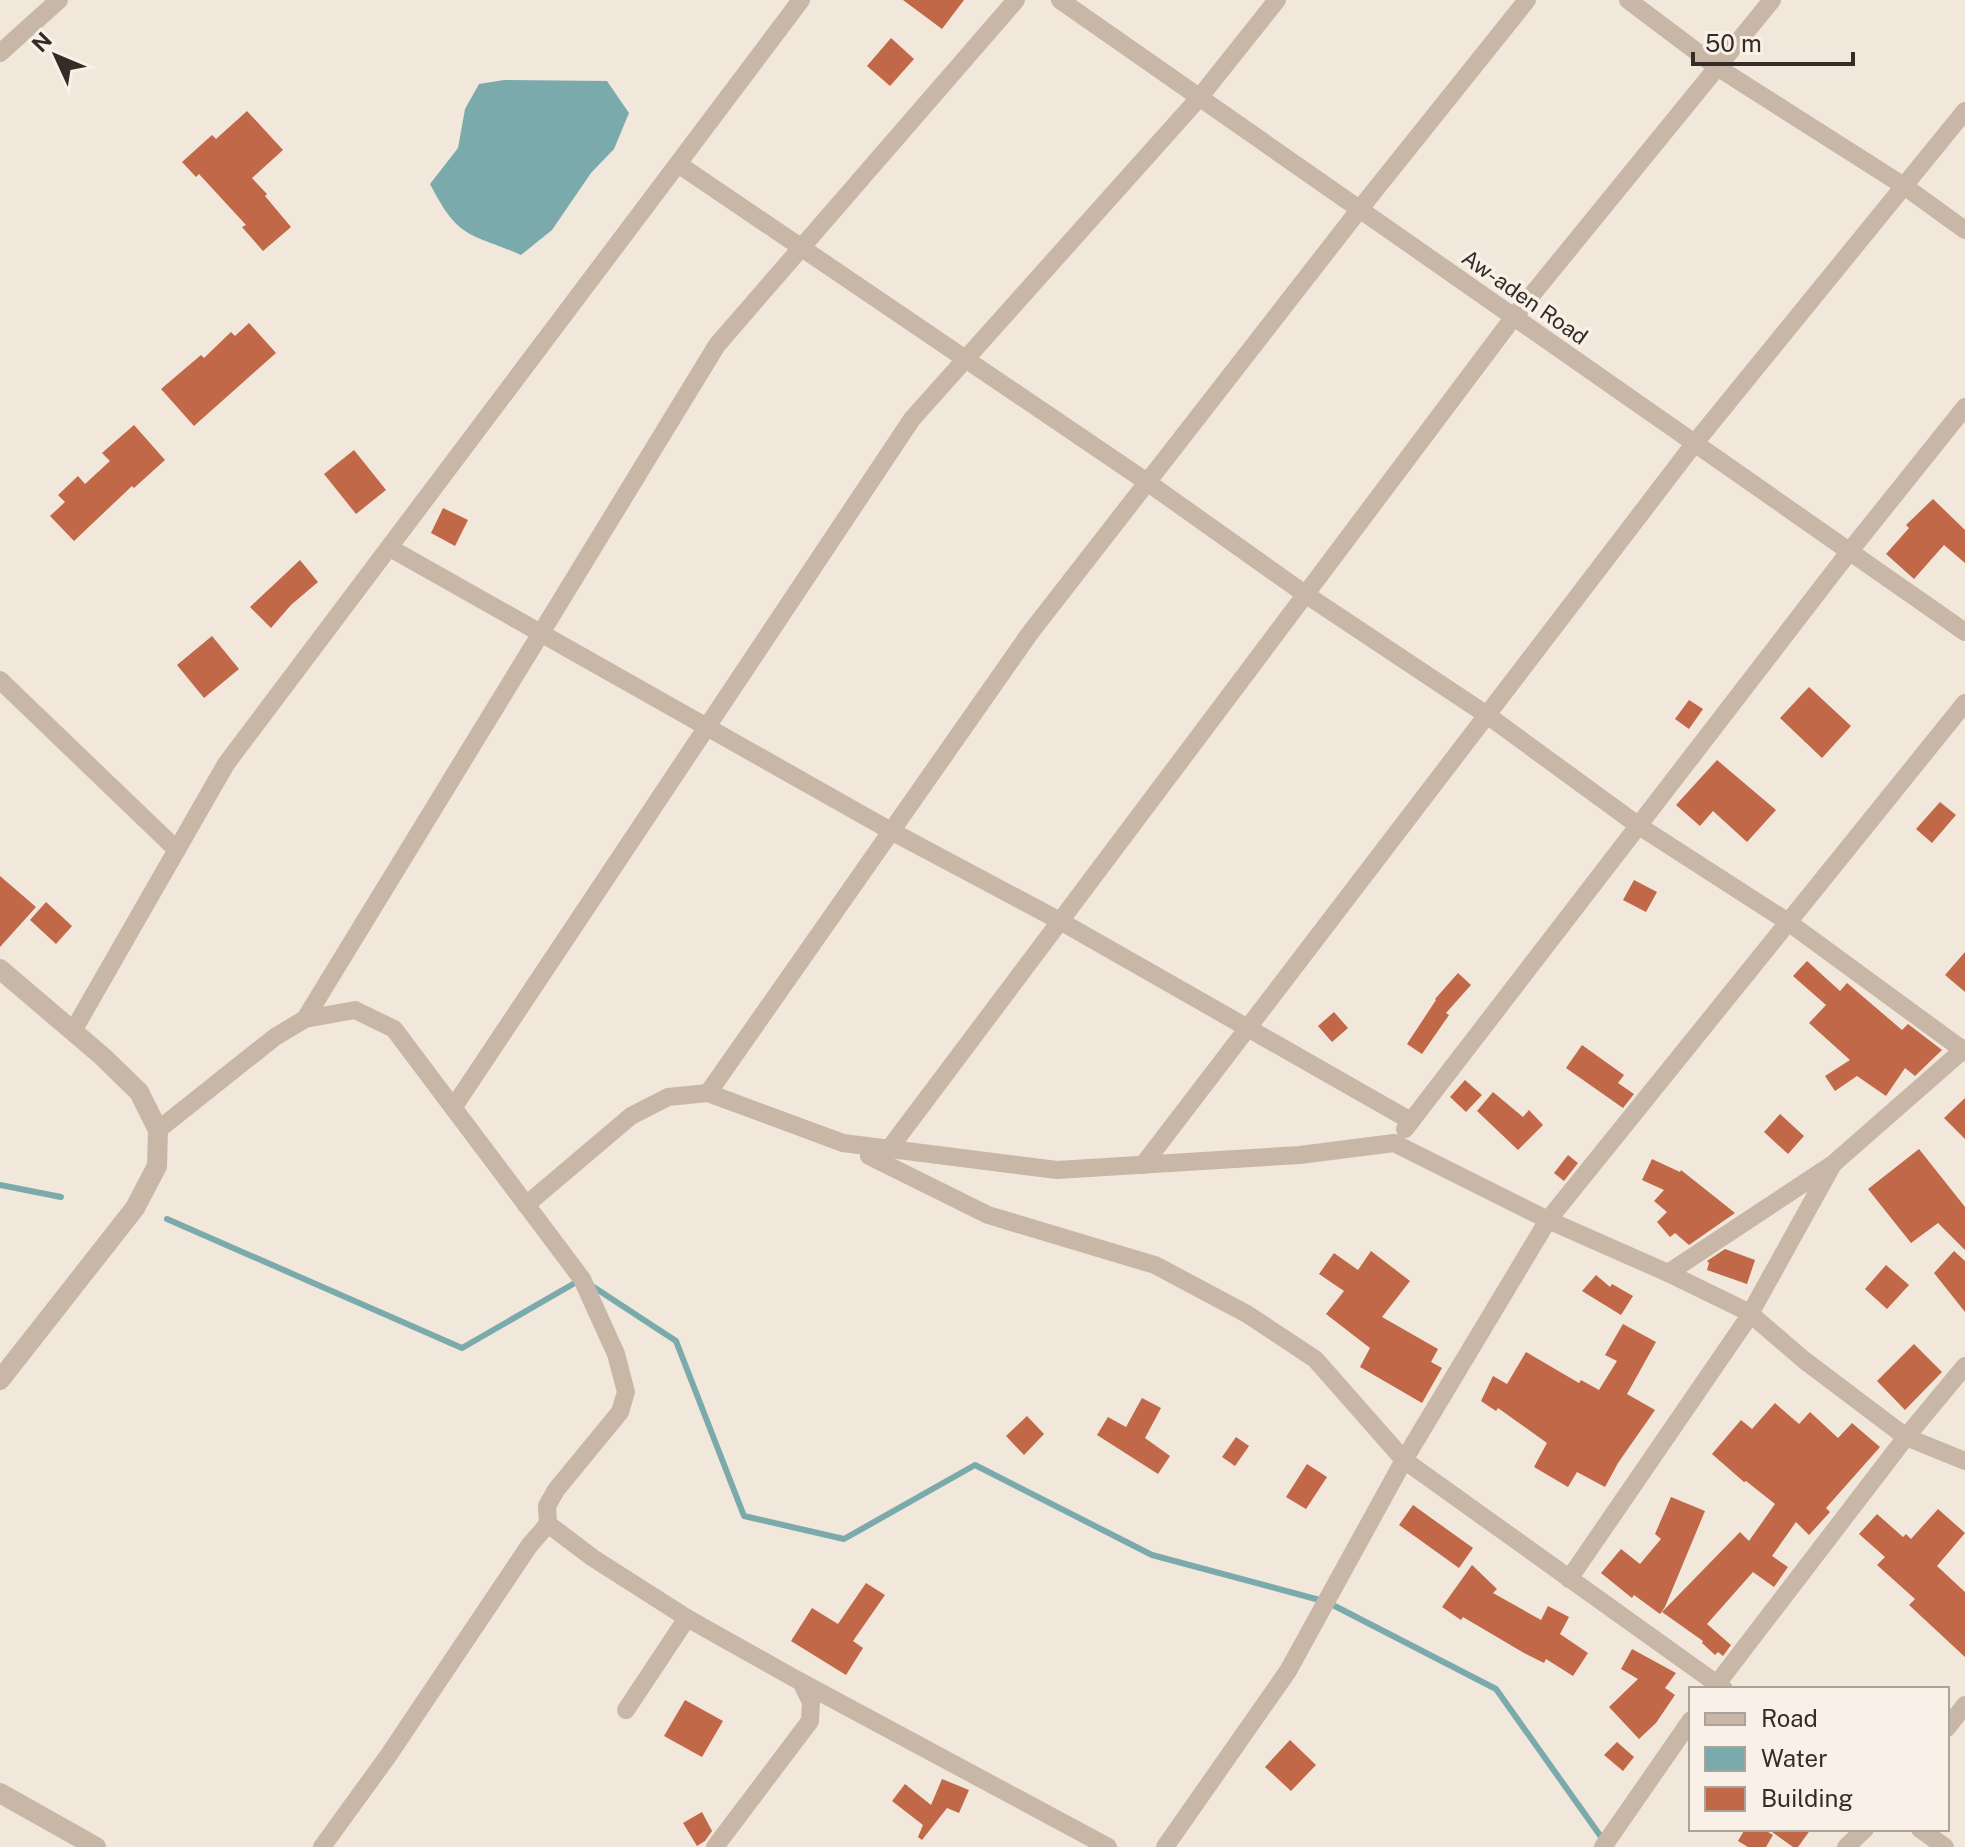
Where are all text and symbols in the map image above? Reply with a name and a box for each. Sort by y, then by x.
north arrow [16,16,96,96]
scale bar [1693,16,1853,66]
text: N [26,27,57,57]
text: 50 m [1705,29,1762,57]
street label: Aw-aden Road [1457,244,1593,350]
legend [1689,1687,1949,1831]
text: Road [1761,1704,1818,1732]
text: Water [1761,1744,1828,1772]
text: Building [1761,1784,1853,1812]

